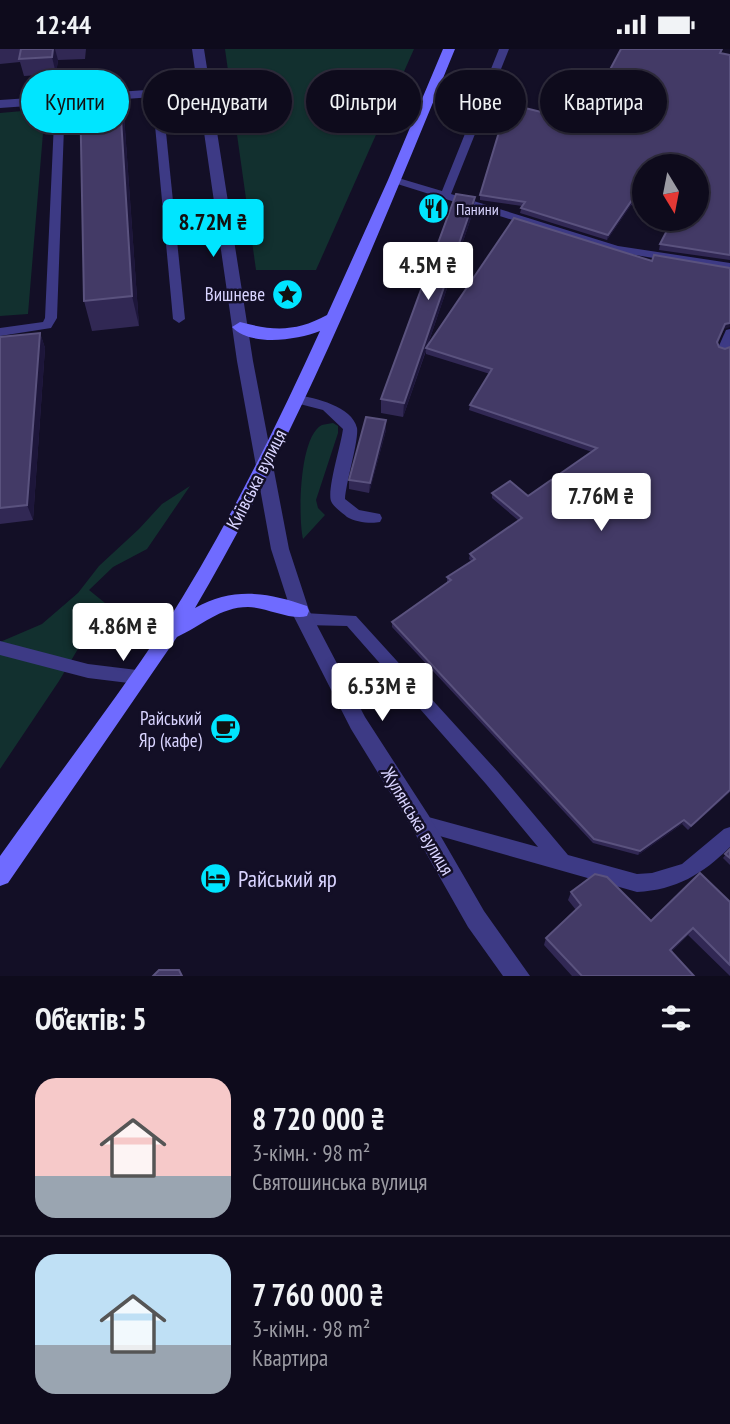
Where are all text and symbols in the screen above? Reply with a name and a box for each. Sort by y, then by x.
text: 12:44 [35,8,91,41]
chip: Купити [21,70,129,133]
chip: Орендувати [143,70,292,133]
chip: Фільтри [306,70,421,133]
chip: Нове [435,70,526,133]
chip: Квартира [540,70,667,133]
north arrow [632,154,709,231]
map controls [632,154,709,231]
restaurant icon: Панини [416,192,450,226]
pin: 8.72M ₴ [148,199,278,259]
place label: Панини [456,199,499,219]
text: 8.72M ₴ [179,207,247,236]
pin: 4.5M ₴ [371,243,485,302]
text: 4.5M ₴ [399,250,457,279]
place icon: Вишневе [271,277,305,311]
place label: Вишневе [205,282,265,306]
street label: Київська вулиця [221,425,291,533]
pin: 7.76M ₴ [536,473,666,533]
text: 7.76M ₴ [568,481,634,510]
pin: 4.86M ₴ [58,603,188,663]
text: 4.86M ₴ [89,611,157,640]
pin: 6.53M ₴ [317,663,447,723]
text: 6.53M ₴ [348,671,416,700]
place label: Райський Яр (кафе) [139,706,203,752]
cafe icon: Райський Яр (кафе) [208,712,242,746]
street label: Жулянська вулиця [376,762,460,879]
hotel icon: Райський яр [198,861,232,895]
place label: Райський яр [238,864,337,893]
text: Об’єктів: 5 [35,999,146,1038]
icon: filters [657,999,695,1037]
text: 8 720 000 ₴ [252,1099,385,1138]
icon: home [91,1106,175,1190]
text: 3-кімн. · 98 m² [252,1138,370,1167]
text: Святошинська вулиця [252,1167,427,1196]
text: 7 760 000 ₴ [252,1275,384,1314]
icon: home [91,1282,175,1366]
text: 3-кімн. · 98 m² [252,1314,370,1343]
text: Квартира [252,1343,328,1372]

